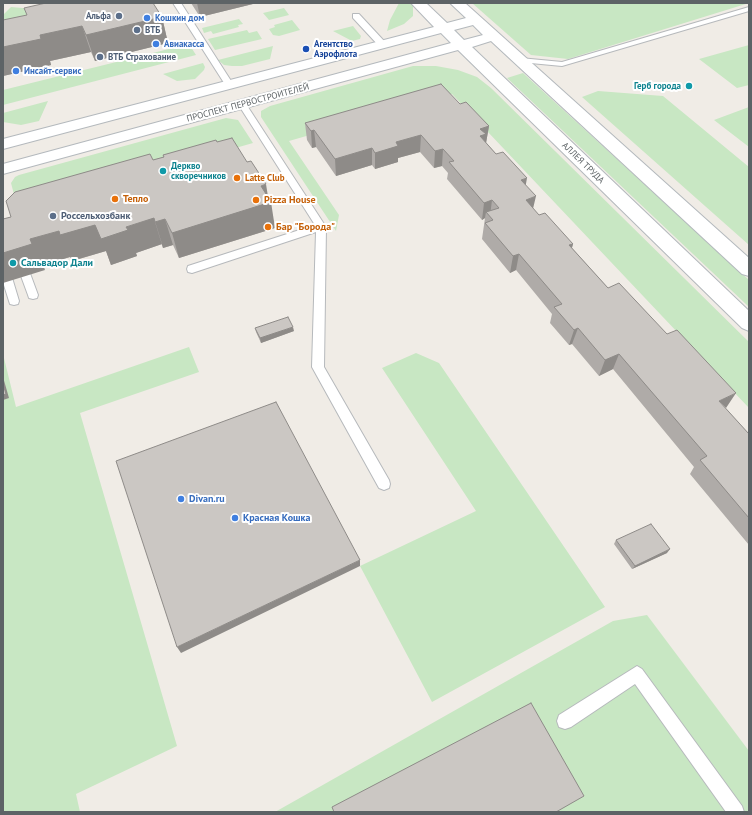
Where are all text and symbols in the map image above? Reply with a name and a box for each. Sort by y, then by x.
place label: Альфа [86,11,111,21]
marker: Альфа [114,11,124,21]
marker: Кошкин дом [142,13,152,23]
place label: Кошкин дом [155,13,204,23]
marker: ВТБ [132,25,142,35]
place label: ВТБ [145,25,160,35]
marker: Авиакасса [151,39,161,49]
place label: Авиакасса [164,39,204,49]
place label: Агентство Аэрофлота [314,39,357,60]
marker: Агентство Аэрофлота [301,44,311,54]
marker: ВТБ Страхование [95,52,105,62]
place label: ВТБ Страхование [108,52,176,62]
marker: Инсайт-сервис [11,66,21,76]
place label: Инсайт-сервис [24,66,81,76]
street label: ПРОСПЕКТ ПЕРВОСТРОИТЕЛЕЙ [186,81,310,125]
place label: Герб города [634,81,681,91]
marker: Герб города [684,81,694,91]
street label: АЛЛЕЯ ТРУДА [560,140,606,186]
place label: Деркво скворечников [171,161,226,182]
marker: Деркво скворечников [158,166,168,176]
marker: Latte Club [232,173,242,183]
place label: Latte Club [245,173,284,183]
place label: Тепло [123,193,148,205]
marker: Тепло [110,194,120,204]
place label: Pizza House [264,194,316,206]
marker: Pizza House [251,195,261,205]
place label: Россельхозбанк [61,210,130,222]
marker: Россельхозбанк [48,211,58,221]
place label: Бар "Борода" [276,221,335,233]
marker: Бар "Борода" [263,222,273,232]
place label: Сальвадор Дали [21,257,93,269]
marker: Сальвадор Дали [8,258,18,268]
place label: Divan.ru [189,493,225,505]
marker: Divan.ru [176,494,186,504]
place label: Красная Кошка [243,512,310,524]
marker: Красная Кошка [230,513,240,523]

